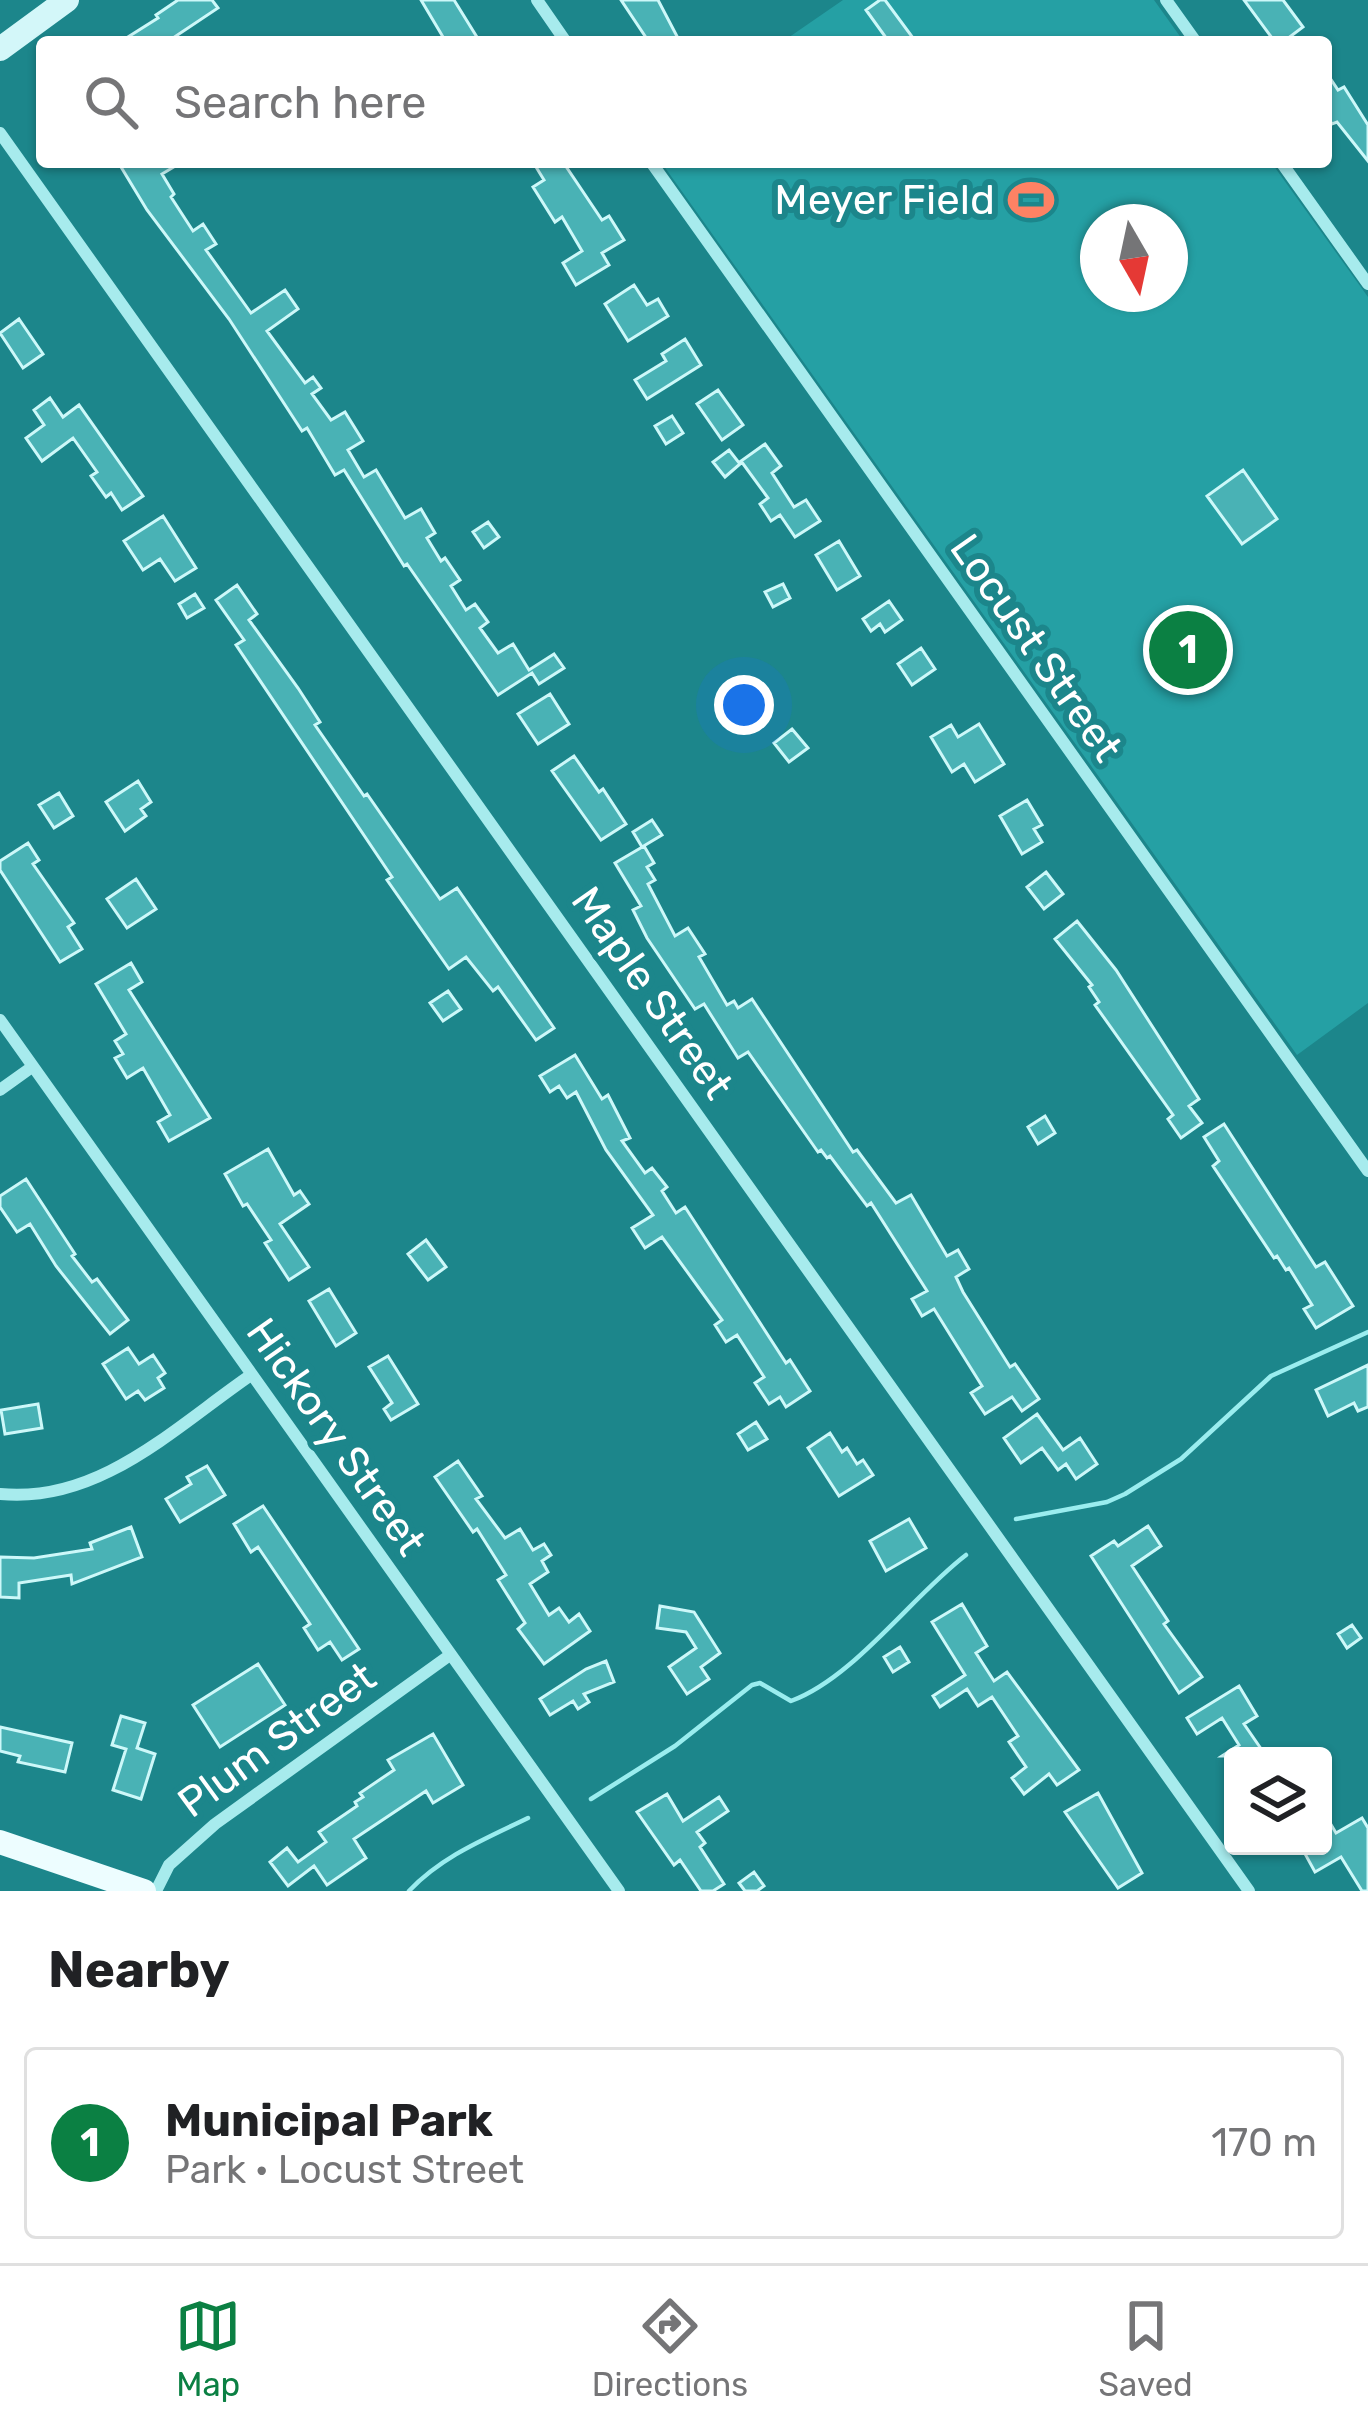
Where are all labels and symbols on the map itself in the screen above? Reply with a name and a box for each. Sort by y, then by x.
place label: Meyer Field [774,175,995,225]
sports icon: Meyer Field [1006,175,1056,225]
north arrow [1080,204,1188,312]
street label: Locust Street [939,525,1133,771]
pin: 1 [1149,605,1227,695]
your location [714,675,774,735]
street label: Maple Street [561,877,743,1109]
street label: Hickory Street [236,1309,436,1565]
street label: Plum Street [169,1652,385,1828]

